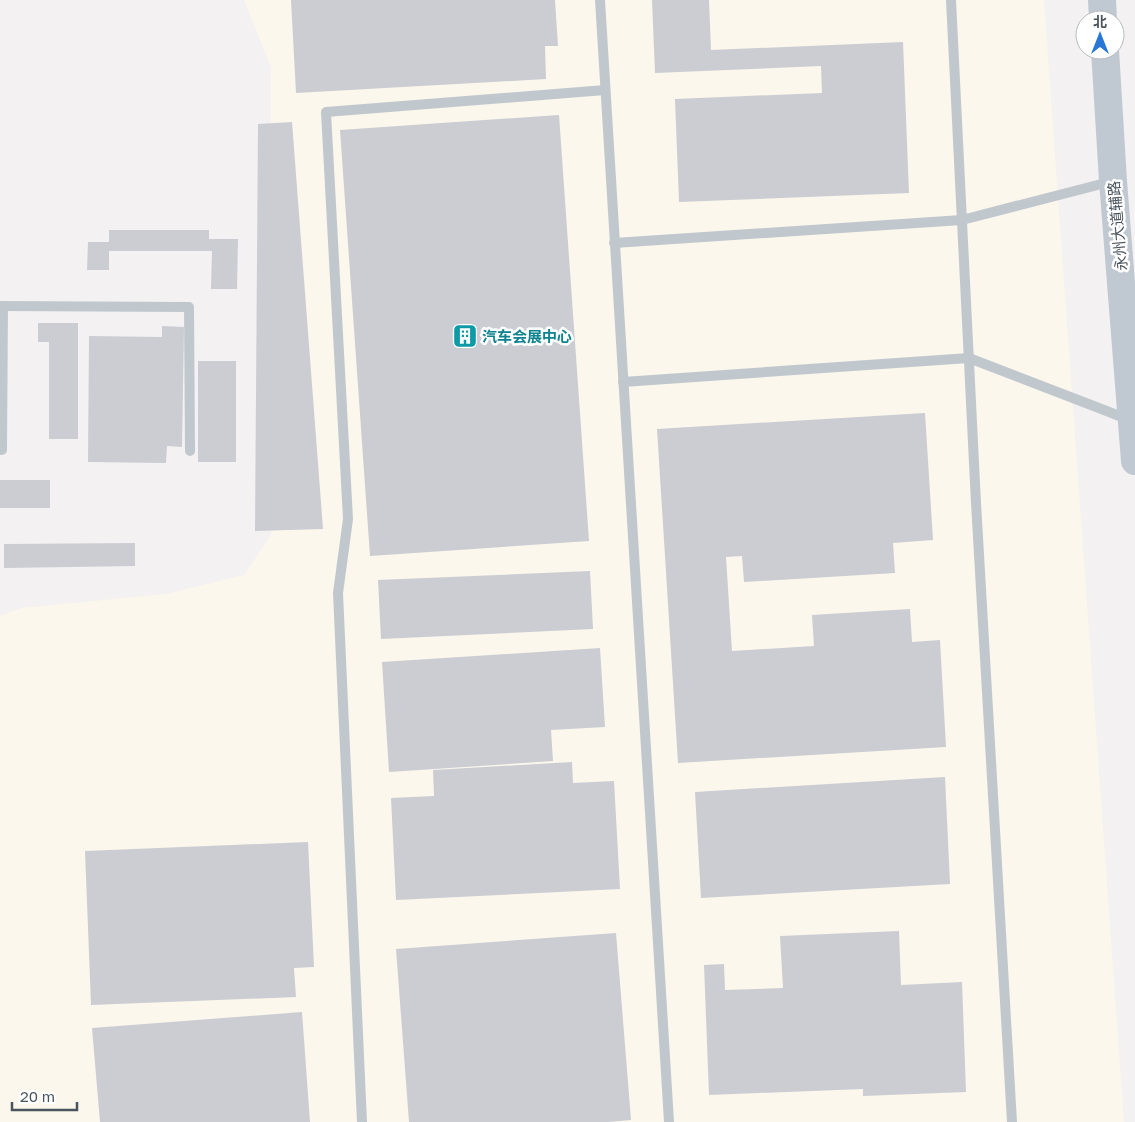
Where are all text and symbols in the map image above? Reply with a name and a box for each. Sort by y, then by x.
north arrow [1075,10,1125,60]
text: 北 [1093,13,1107,30]
street label: 永州大道辅路 [1104,180,1130,272]
building icon: 汽车会展中心 [452,323,478,349]
place label: 汽车会展中心 [482,327,572,345]
scale bar [12,1080,78,1112]
text: 20 m [20,1087,55,1105]

